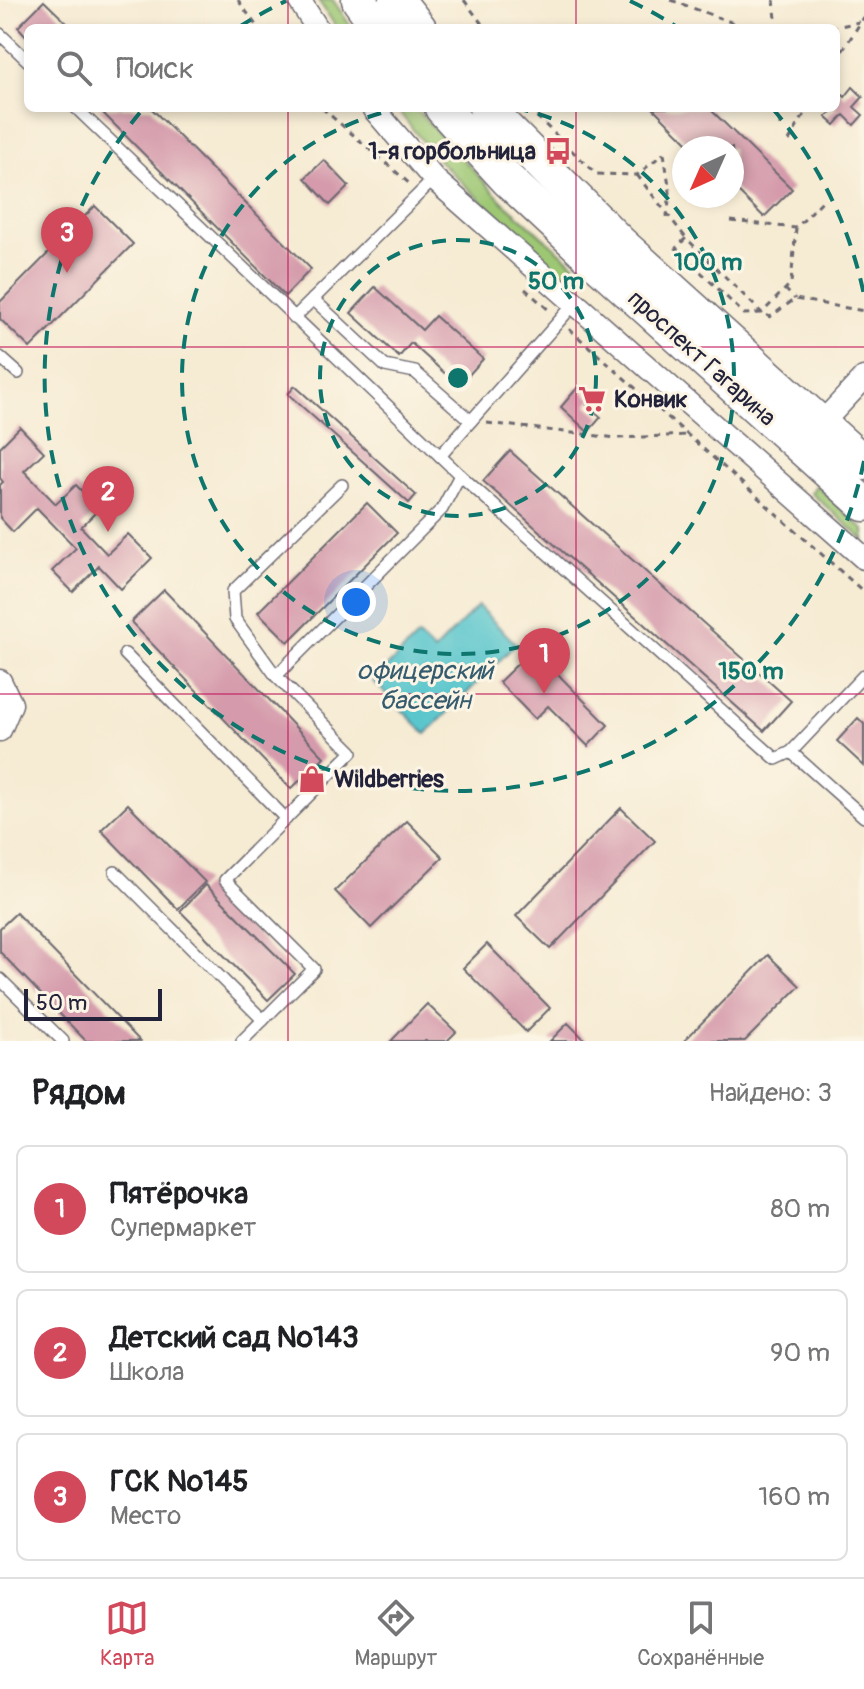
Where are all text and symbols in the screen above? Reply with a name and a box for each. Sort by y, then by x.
search box [24,24,840,112]
icon: search [52,46,96,90]
text: Поиск [116,50,194,87]
bus stop icon: 1-я горбольница [543,136,573,166]
north arrow [672,136,744,208]
place label: 1-я горбольница [368,137,536,166]
pin: 3 [41,207,93,273]
text: 100 m [674,248,742,277]
text: 50 m [528,267,584,296]
street label: проспект Гагарина [622,284,782,433]
centre of rings [444,364,472,392]
supermarket icon: Конвик [577,384,607,414]
place label: Конвик [614,385,688,414]
pin: 2 [82,466,134,532]
your location [336,582,376,622]
pin: 1 [518,628,570,694]
water label: офицерский бассейн [357,655,495,717]
text: 150 m [718,657,784,686]
shop icon: Wildberries [297,764,327,794]
place label: Wildberries [334,765,444,794]
scale bar [24,985,162,1021]
text: 50 m [36,989,87,1017]
text: Рядом [32,1072,126,1115]
text: Найдено: 3 [709,1077,832,1109]
text: Пятёрочка [110,1175,248,1212]
text: 1 [55,1193,65,1225]
text: 80 m [770,1193,830,1225]
text: Супермаркет [110,1212,256,1244]
text: Детский сад №143 [110,1319,359,1356]
text: 2 [53,1337,67,1369]
text: 90 m [770,1337,830,1369]
text: Школа [110,1356,184,1388]
text: ГСК №145 [110,1463,248,1500]
text: 3 [53,1481,67,1513]
text: 160 m [758,1481,830,1513]
text: Место [110,1500,181,1532]
tab: Карта [100,1596,155,1672]
tab: Маршрут [354,1596,437,1672]
tab: Сохранённые [637,1596,764,1672]

